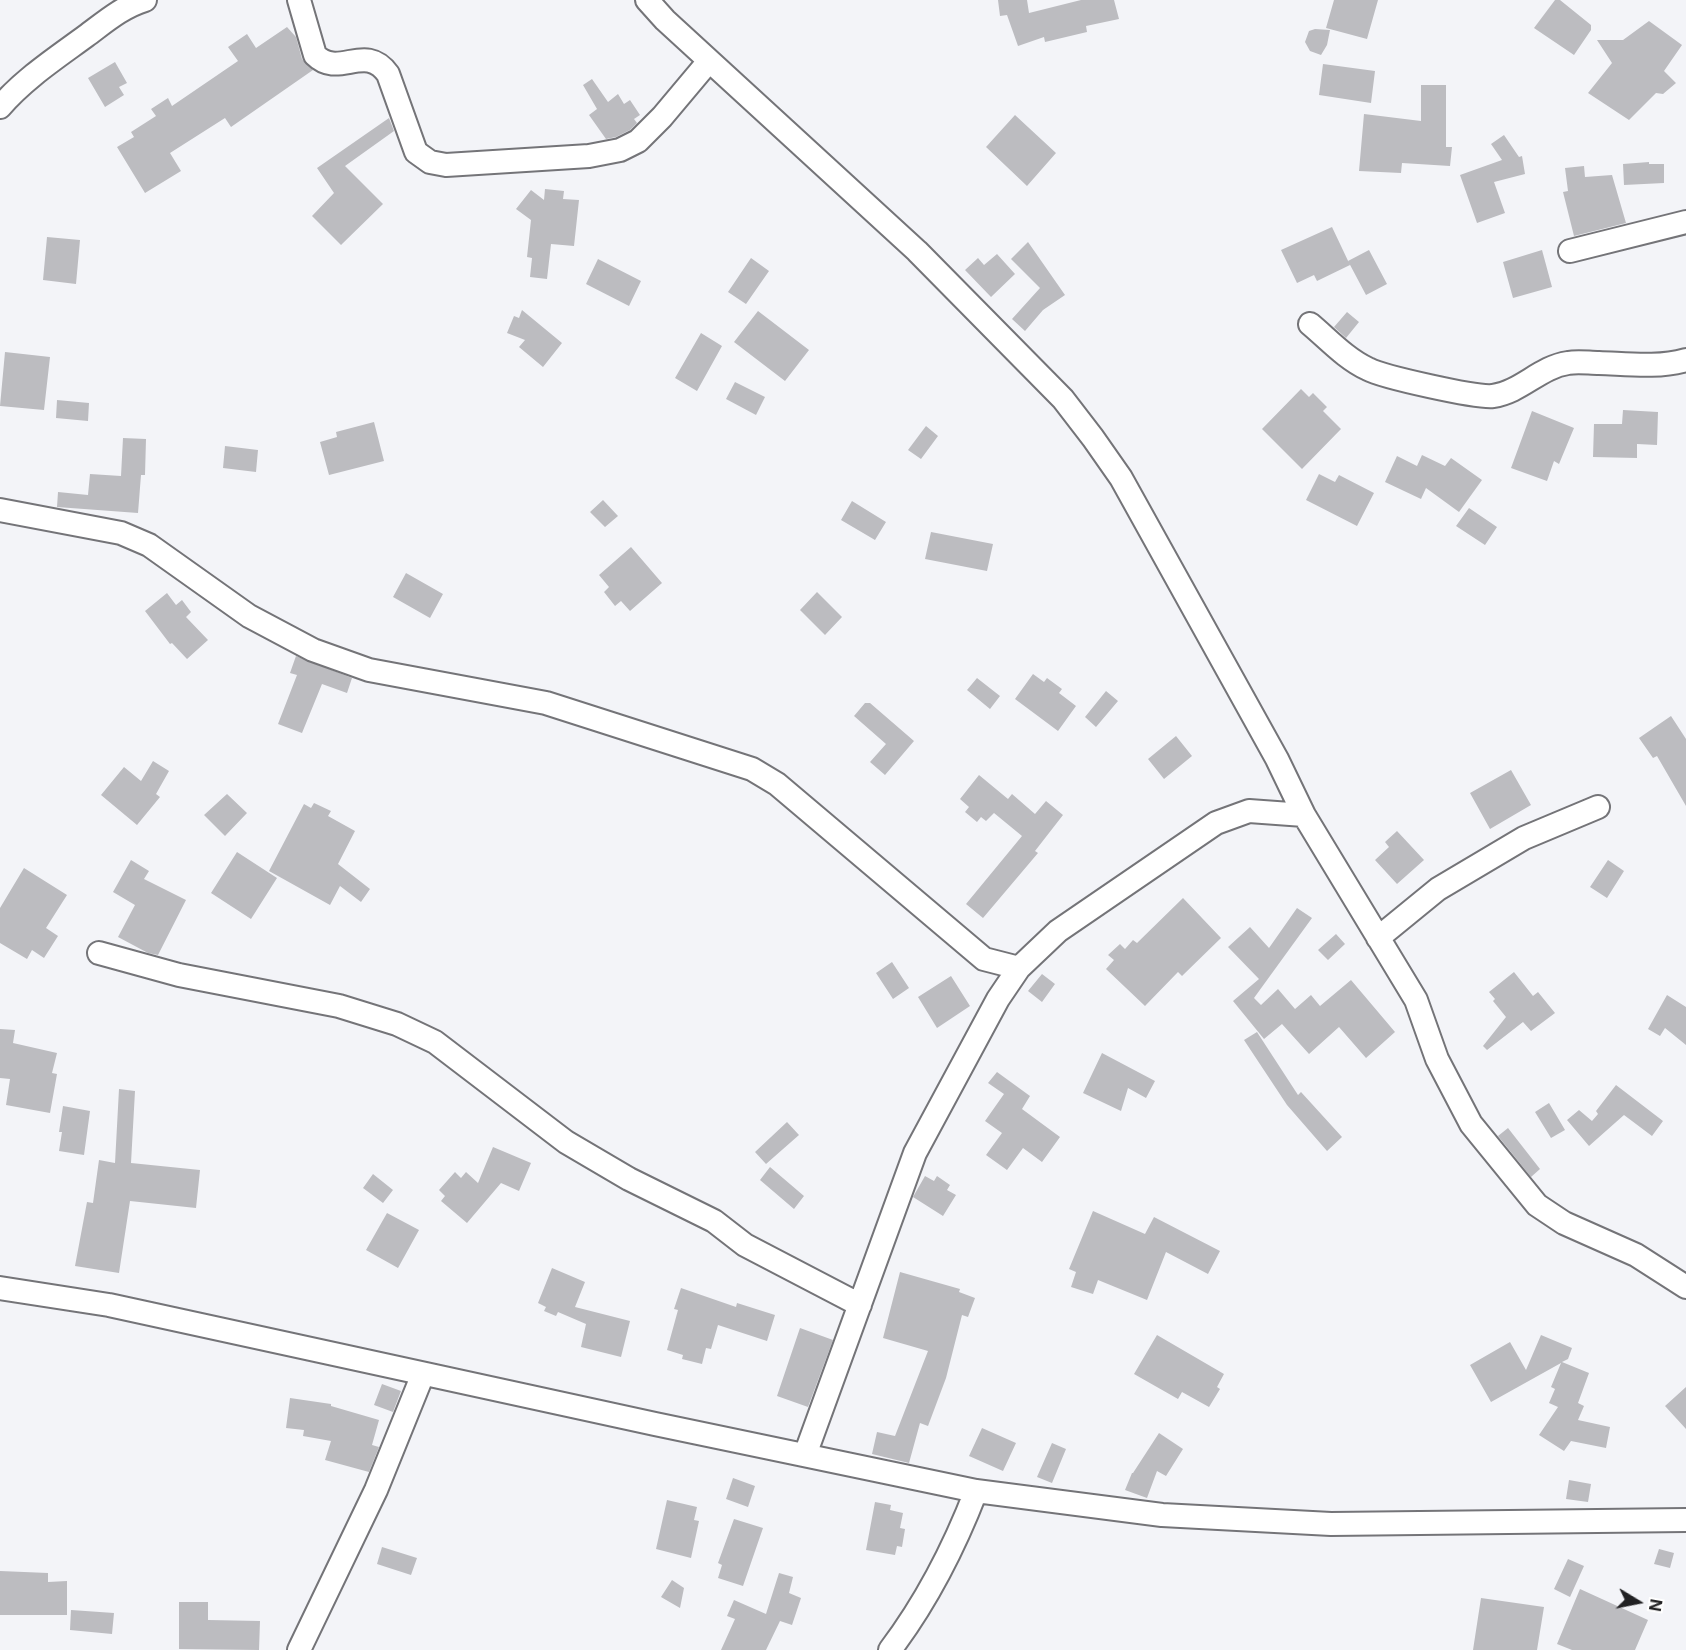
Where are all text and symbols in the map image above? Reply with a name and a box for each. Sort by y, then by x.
north arrow [1608,1572,1668,1632]
text: N [1645,1597,1667,1613]

